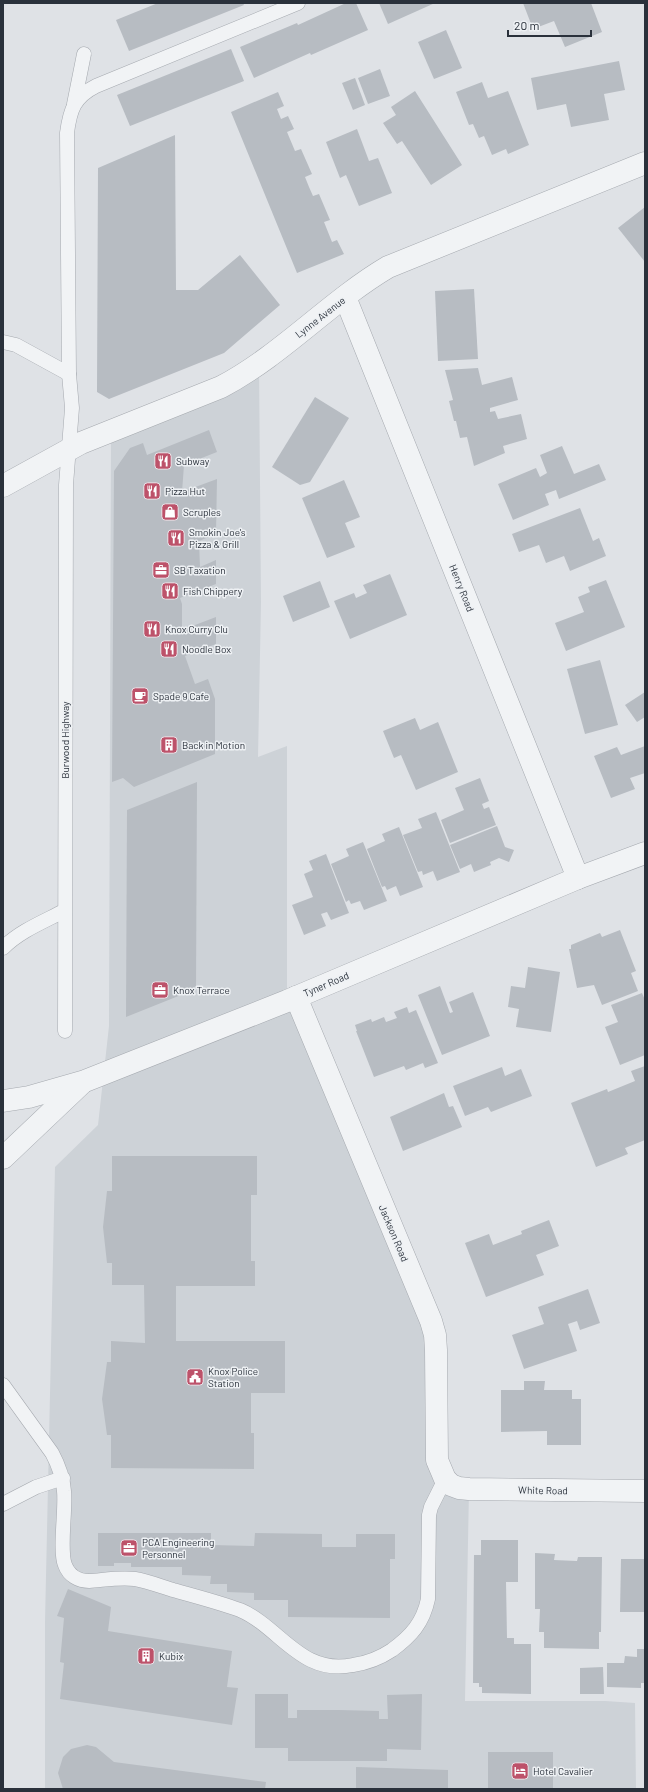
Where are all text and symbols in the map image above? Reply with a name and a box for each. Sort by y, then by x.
scale bar [508,12,591,38]
text: 20 m [514,18,540,32]
street label: Lynne Avenue [293,294,347,340]
restaurant icon: Subway [153,451,173,471]
place label: Subway [176,455,210,467]
restaurant icon: Pizza Hut [142,481,162,501]
place label: Pizza Hut [165,485,205,497]
shop icon: Scruples [160,502,180,522]
place label: Scruples [183,506,221,518]
place label: Smokin Joe's Pizza & Grill [189,526,246,550]
restaurant icon: Smokin Joe's Pizza & Grill [166,528,186,548]
office icon: SB Taxation [151,560,171,580]
street label: Henry Road [447,563,477,613]
place label: SB Taxation [174,564,226,576]
restaurant icon: Fish Chippery [160,581,180,601]
place label: Fish Chippery [183,585,243,597]
restaurant icon: Knox Curry Clu [142,619,162,639]
place label: Knox Curry Clu [165,623,228,635]
restaurant icon: Noodle Box [159,639,179,659]
place label: Noodle Box [182,643,231,655]
cafe icon: Spade 9 Cafe [130,686,150,706]
place label: Spade 9 Cafe [153,690,209,702]
street label: Burwood Highway [59,701,71,779]
building icon: Back in Motion [159,735,179,755]
place label: Back in Motion [182,739,245,751]
street label: Tyner Road [301,969,351,999]
office icon: Knox Terrace [150,980,170,1000]
place label: Knox Terrace [173,984,230,996]
street label: Jackson Road [377,1203,411,1263]
place label: Knox Police Station [208,1365,258,1389]
public building icon: Knox Police Station [185,1367,205,1387]
street label: White Road [518,1484,568,1496]
place label: PCA Engineering Personnel [142,1536,214,1560]
office icon: PCA Engineering Personnel [119,1538,139,1558]
building icon: Kubix [136,1646,156,1666]
place label: Kubix [159,1650,183,1662]
hotel icon: Hotel Cavalier [510,1761,530,1781]
place label: Hotel Cavalier [533,1765,593,1777]

